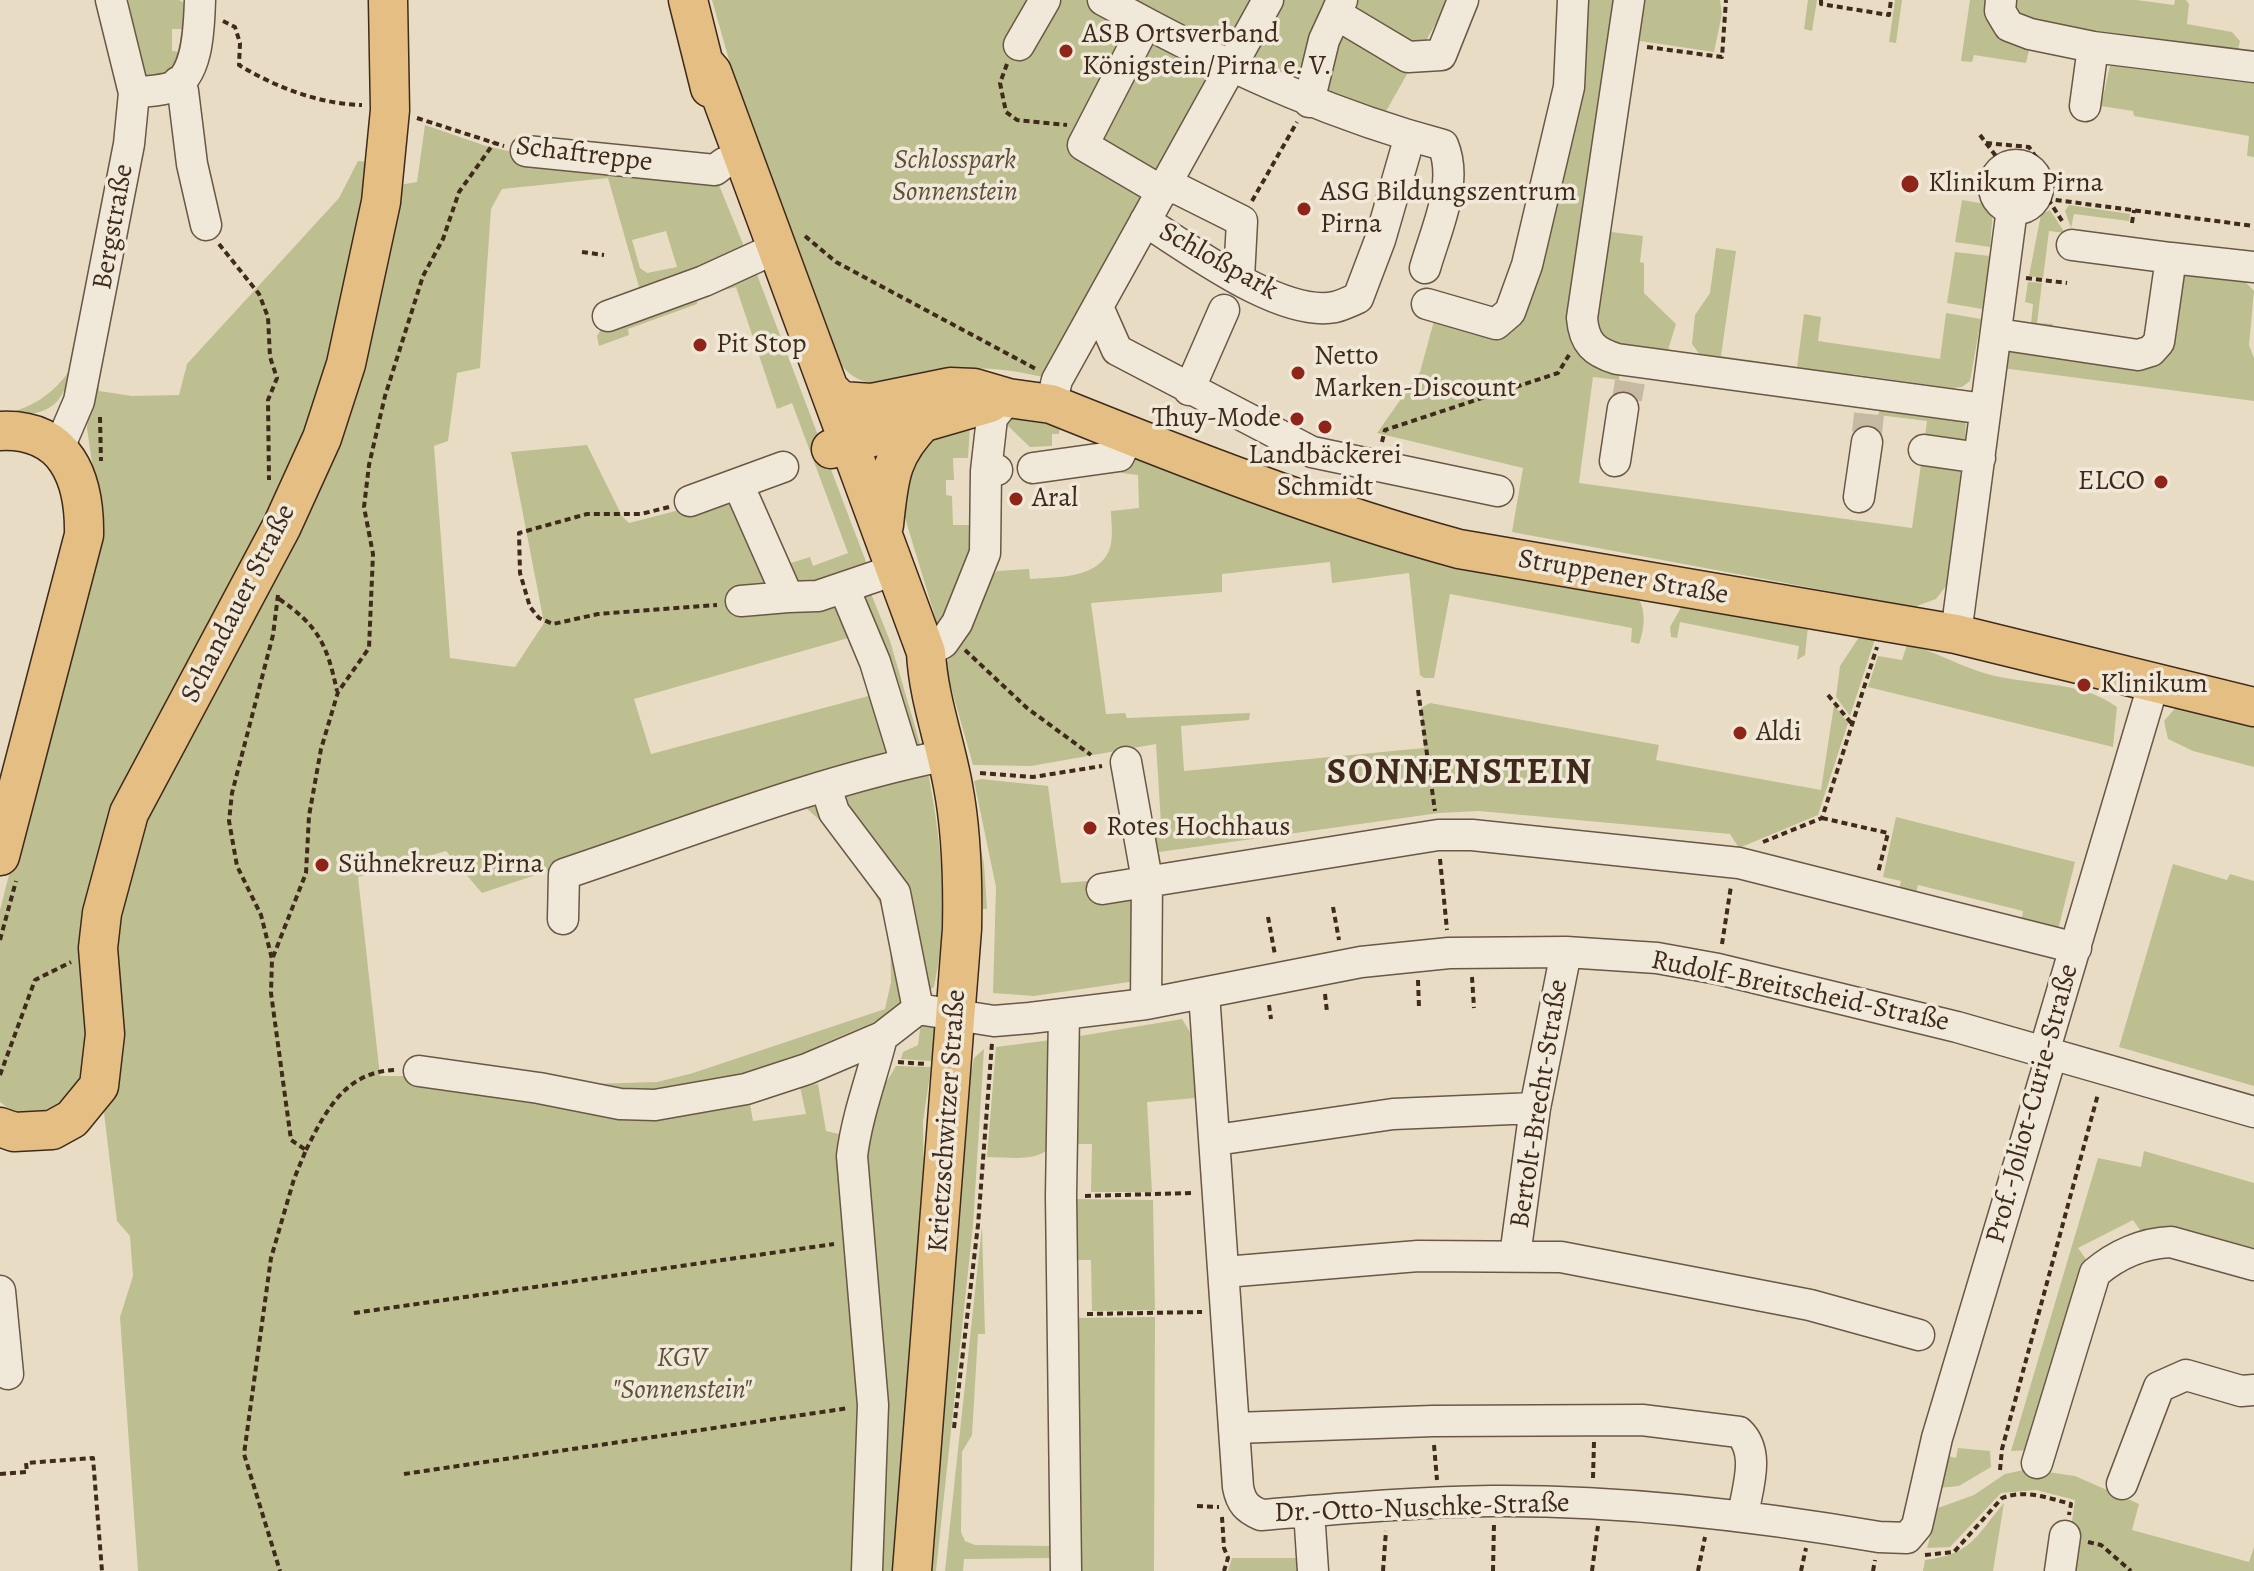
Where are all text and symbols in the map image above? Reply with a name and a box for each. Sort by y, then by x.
place label: ASB Ortsverband Königstein/Pirna e. V. [1082,18,1332,84]
marker: ASB Ortsverband Königstein/Pirna e. V. [1057,42,1075,60]
street label: Schaftreppe [514,130,654,180]
park label: Schlosspark Sonnenstein [892,144,1018,210]
street label: Bergstraße [86,162,142,292]
place label: Klinikum Pirna [1928,167,2104,201]
marker: Klinikum Pirna [1899,173,1921,195]
place label: ASG Bildungszentrum Pirna [1320,176,1577,242]
marker: ASG Bildungszentrum Pirna [1295,200,1313,218]
street label: Schloßpark [1153,216,1283,308]
place label: Pit Stop [716,328,807,362]
marker: Pit Stop [691,336,709,354]
place label: Netto Marken-Discount [1314,340,1516,406]
marker: Netto Marken-Discount [1289,364,1307,382]
place label: Thuy-Mode [1152,402,1281,436]
marker: Thuy-Mode [1288,410,1306,428]
marker: Landbäckerei Schmidt [1316,418,1334,436]
place label: Landbäckerei Schmidt [1248,439,1402,505]
place label: ELCO [2078,465,2145,499]
marker: ELCO [2152,473,2170,491]
place label: Aral [1032,482,1078,516]
marker: Aral [1007,490,1025,508]
street label: Schandauer Straße [174,499,304,709]
street label: Struppener Straße [1515,543,1731,613]
place label: Klinikum [2100,668,2208,702]
marker: Klinikum [2075,676,2093,694]
place label: Aldi [1756,716,1802,750]
marker: Aldi [1731,724,1749,742]
district label: SONNENSTEIN [1327,752,1593,796]
place label: Rotes Hochhaus [1106,811,1291,845]
marker: Rotes Hochhaus [1081,819,1099,837]
place label: Sühnekreuz Pirna [338,848,543,882]
marker: Sühnekreuz Pirna [313,856,331,874]
street label: Rudolf-Breitscheid-Straße [1648,944,1952,1040]
street label: Prof.-Joliot-Curie-Straße [1980,961,2086,1247]
street label: Bertolt-Brecht-Straße [1504,977,1576,1231]
street label: Krietzschwitzer Straße [922,988,974,1254]
park label: KGV "Sonnenstein" [612,1342,752,1408]
street label: Dr.-Otto-Nuschke-Straße [1274,1487,1570,1531]

